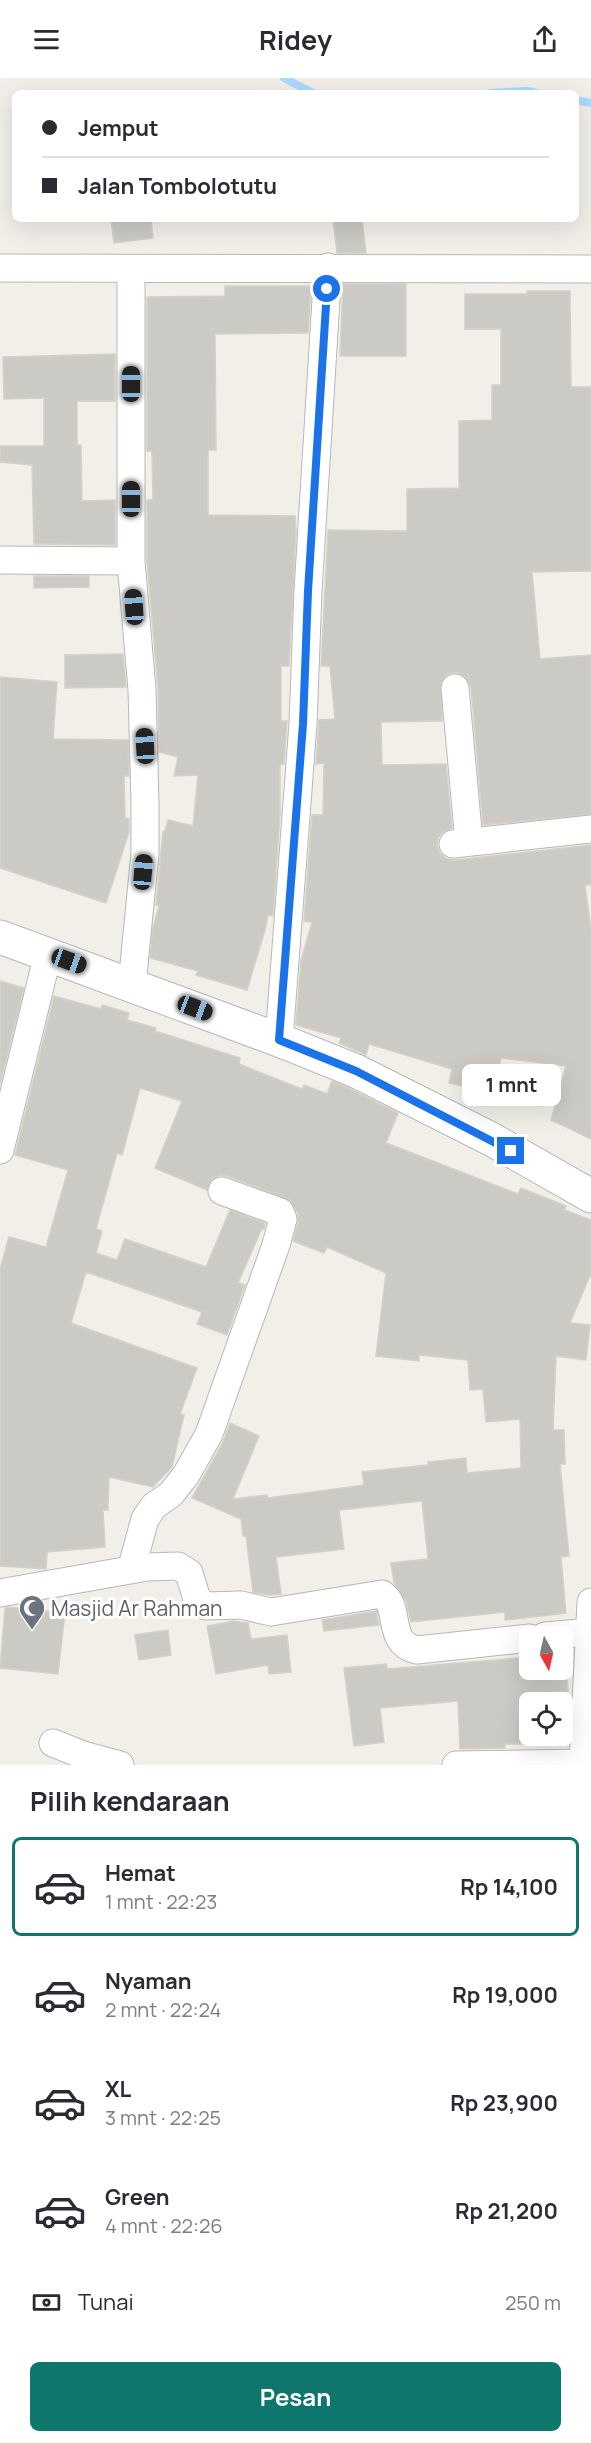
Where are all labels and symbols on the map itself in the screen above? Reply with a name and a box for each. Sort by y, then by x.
route start [313,275,340,302]
car [122,366,140,402]
car [122,481,140,517]
car [124,588,144,626]
car [135,728,155,764]
car [132,853,154,891]
car [49,946,89,976]
car [175,993,215,1023]
callout: 1 mnt [462,1064,560,1106]
route end [497,1137,524,1164]
mosque icon: Masjid Ar Rahman [17,1593,47,1631]
place label: Masjid Ar Rahman [51,1594,223,1622]
north arrow [519,1626,573,1680]

